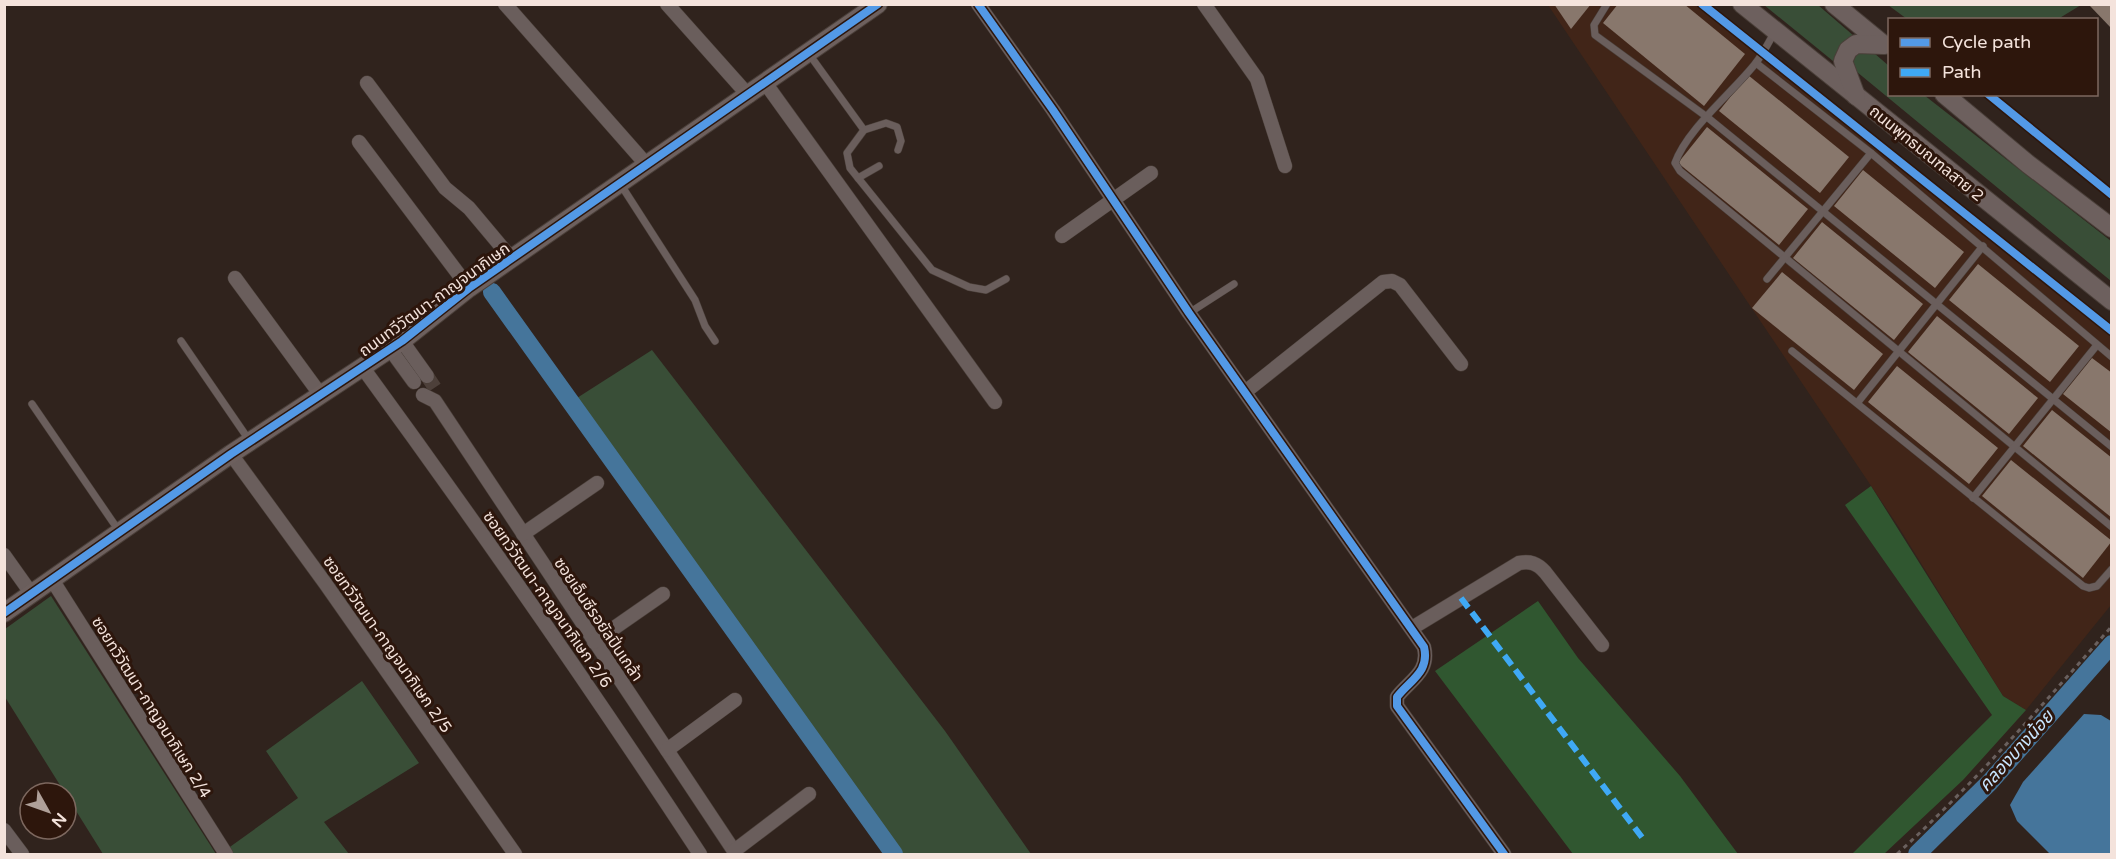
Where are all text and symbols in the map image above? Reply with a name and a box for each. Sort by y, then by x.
legend [1888,18,2098,96]
text: Cycle path [1942,31,2031,53]
text: Path [1942,61,1981,83]
street label: ถนนพุทธมณฑลสาย 2 [1865,101,1988,206]
street label: ถนนทวีวัฒนา-กาญจนาภิเษก [355,238,514,361]
street label: ซอยทวีวัฒนา-กาญจนาภิเษก 2/6 [478,507,616,692]
street label: ซอยทวีวัฒนา-กาญจนาภิเษก 2/5 [318,552,456,737]
street label: ซอยเอ็นซีรอยัลปิ่นเกล้า [549,553,648,685]
street label: ซอยทวีวัฒนา-กาญจนาภิเษก 2/4 [87,613,215,802]
water label: คลองบางน้อย [1974,705,2059,796]
north arrow [18,781,78,841]
text: N [47,809,71,831]

